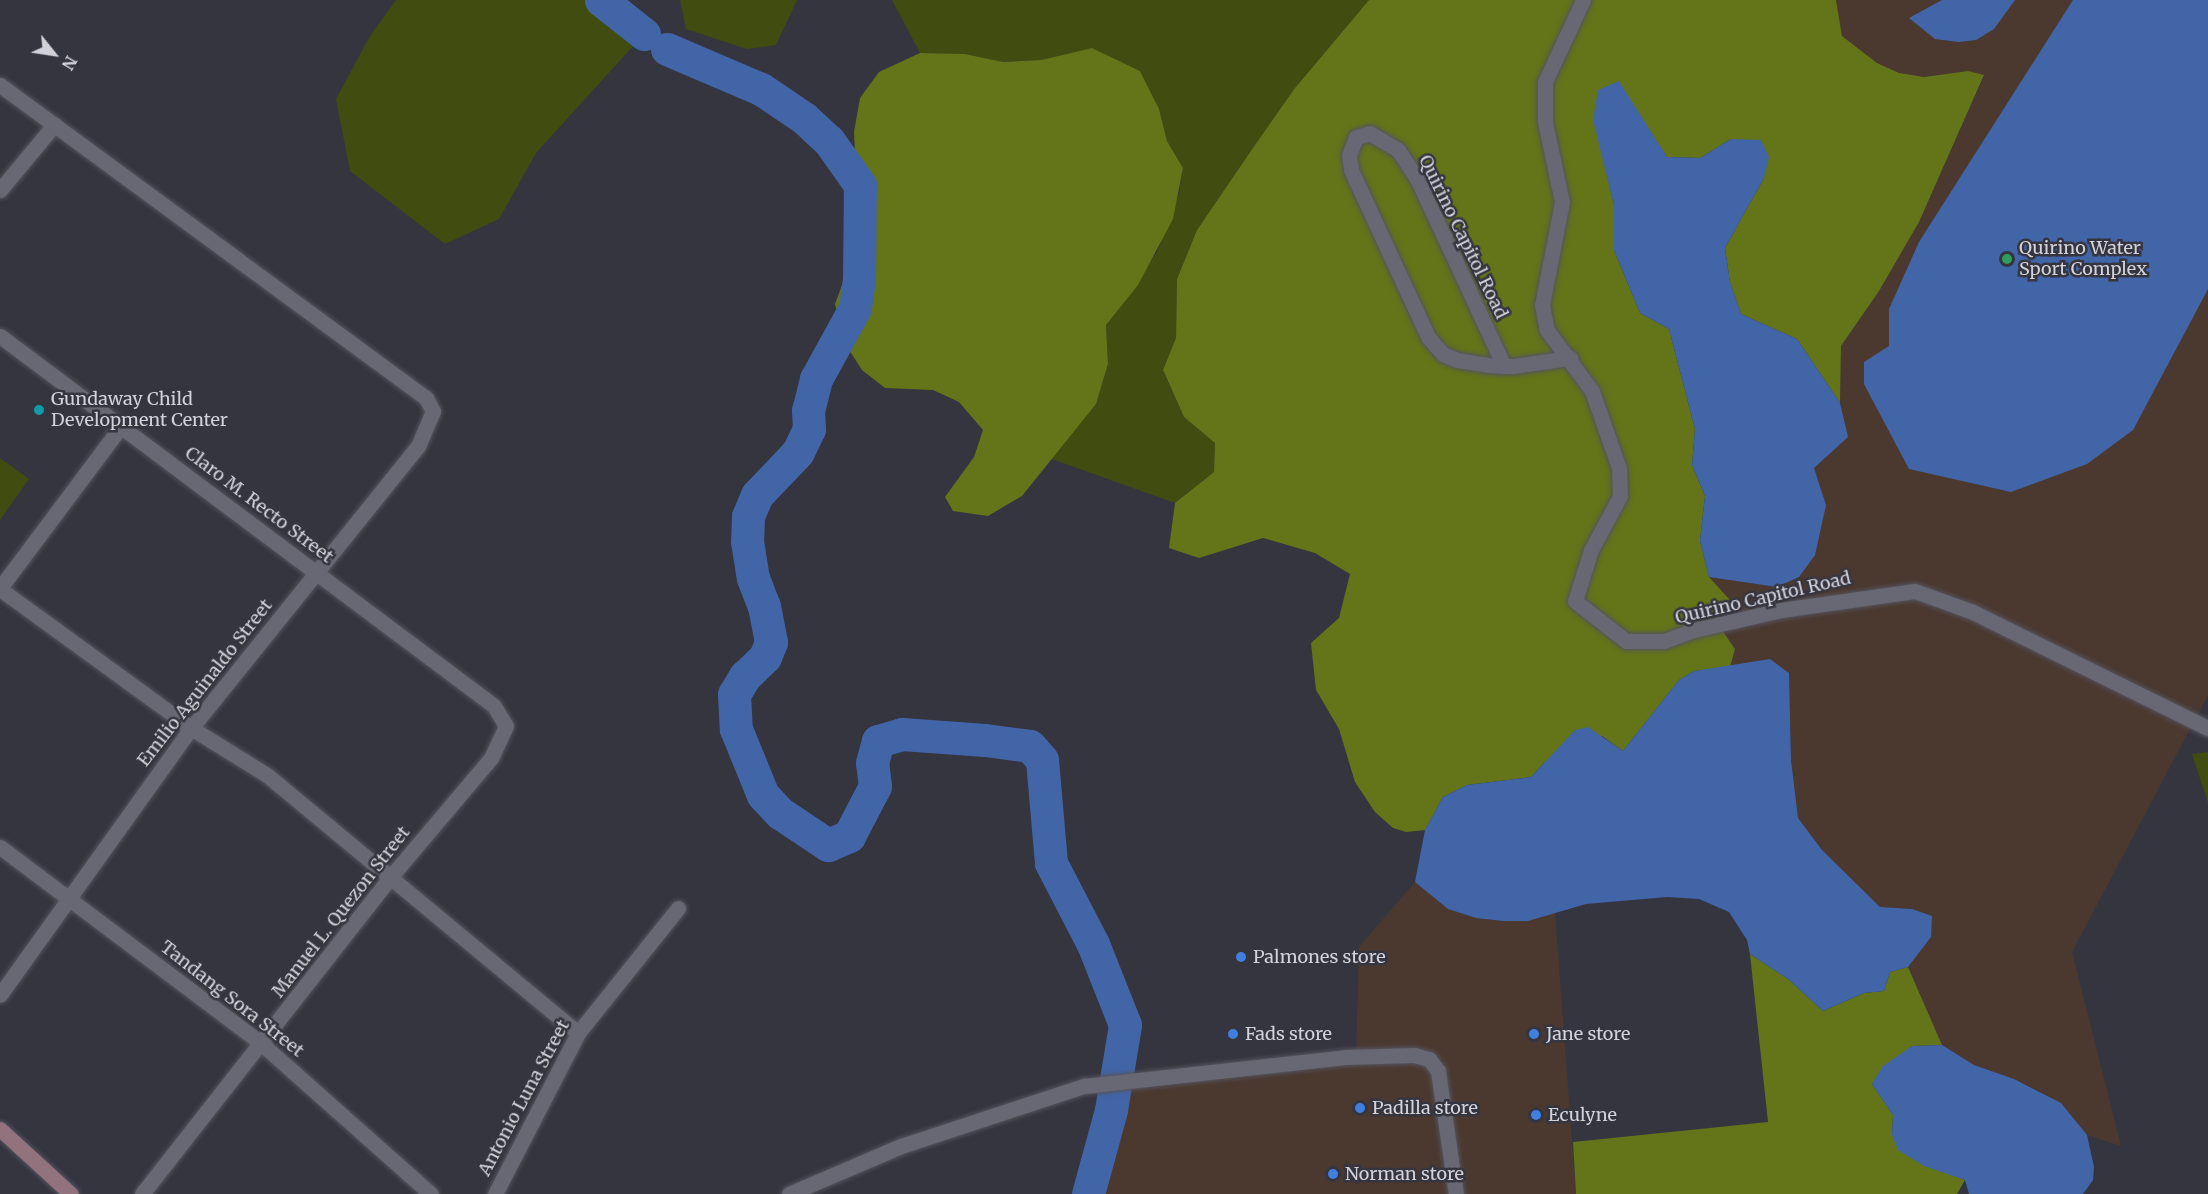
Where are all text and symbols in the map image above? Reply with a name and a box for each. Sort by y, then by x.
north arrow [24,24,84,84]
text: N [58,53,81,73]
street label: Quirino Capitol Road [1414,152,1512,322]
place label: Quirino Water Sport Complex [2019,238,2147,280]
marker: Quirino Water Sport Complex [2000,252,2014,266]
place label: Gundaway Child Development Center [51,389,228,432]
marker: Gundaway Child Development Center [32,403,46,417]
street label: Claro M. Recto Street [181,442,337,568]
street label: Quirino Capitol Road [1673,567,1853,629]
street label: Emilio Aguinaldo Street [133,595,277,771]
street label: Manuel L. Quezon Street [267,822,415,1002]
street label: Tandang Sora Street [156,936,308,1062]
place label: Palmones store [1253,946,1386,968]
marker: Palmones store [1234,950,1248,964]
street label: Antonio Luna Street [474,1016,574,1180]
place label: Fads store [1245,1023,1332,1045]
place label: Jane store [1546,1023,1630,1045]
marker: Fads store [1226,1027,1240,1041]
marker: Jane store [1527,1027,1541,1041]
place label: Padilla store [1372,1097,1478,1119]
marker: Padilla store [1353,1101,1367,1115]
place label: Eculyne [1548,1104,1617,1126]
marker: Eculyne [1529,1108,1543,1122]
place label: Norman store [1345,1163,1464,1185]
marker: Norman store [1326,1167,1340,1181]

